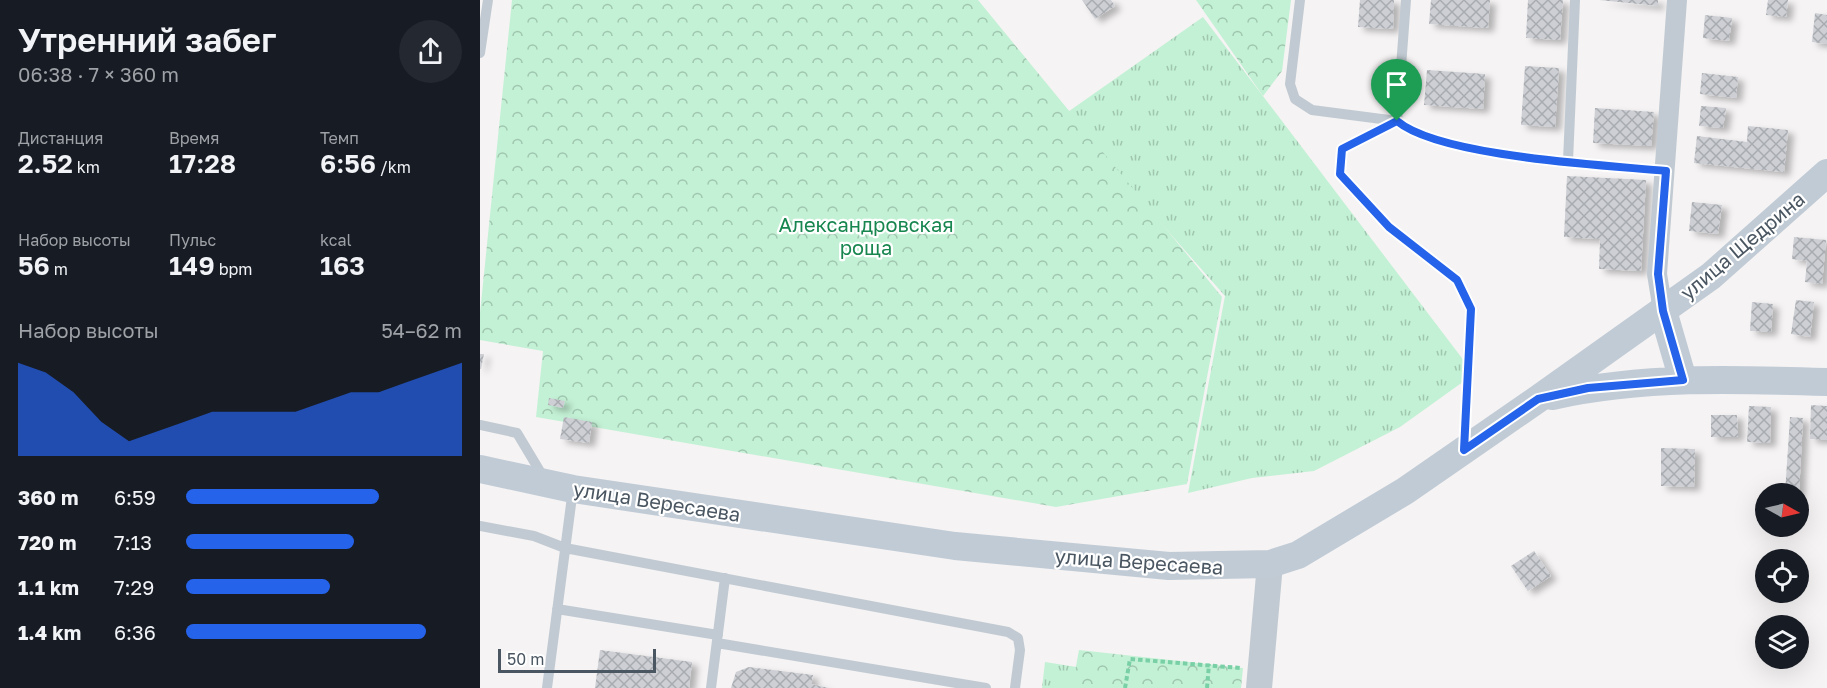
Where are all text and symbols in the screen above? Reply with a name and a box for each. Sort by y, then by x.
text: Утренний забег [18,20,276,59]
button: share [399,20,462,83]
pin [1371,59,1422,121]
text: 06:38 · 7 × 360 m [18,62,179,86]
icon: arrive [1380,68,1413,101]
text: Дистанция [18,128,103,148]
text: Время [169,128,219,148]
text: Темп [320,128,359,148]
text: 2.52 [18,148,73,179]
text: 17:28 [169,148,236,179]
text: 6:56 [320,148,376,179]
text: km [73,157,100,177]
text: /km [376,157,411,177]
street label: улица Щедрина [1675,186,1809,304]
park label: Александровская роща [778,212,954,259]
text: Набор высоты [18,230,131,250]
text: Пульс [169,230,216,250]
text: kcal [320,230,352,250]
text: 56 [18,250,50,281]
text: 149 [169,250,215,281]
text: 163 [320,250,365,281]
text: m [50,259,68,279]
text: bpm [215,259,253,279]
text: Набор высоты [18,318,159,342]
text: 54–62 m [381,318,462,342]
street label: улица Вересаева [572,476,742,526]
north arrow [1755,483,1809,537]
map controls [1755,483,1809,669]
text: 360 m [18,485,78,509]
text: 6:59 [114,485,156,509]
text: 720 m [18,530,77,554]
text: 7:13 [114,530,152,554]
street label: улица Вересаева [1054,543,1224,579]
button: locate [1755,549,1809,603]
text: 1.1 km [18,575,79,599]
text: 7:29 [114,575,154,599]
button: layers [1755,615,1809,669]
text: 1.4 km [18,620,81,644]
text: 6:36 [114,620,156,644]
scale bar [498,646,656,674]
text: 50 m [507,649,544,669]

